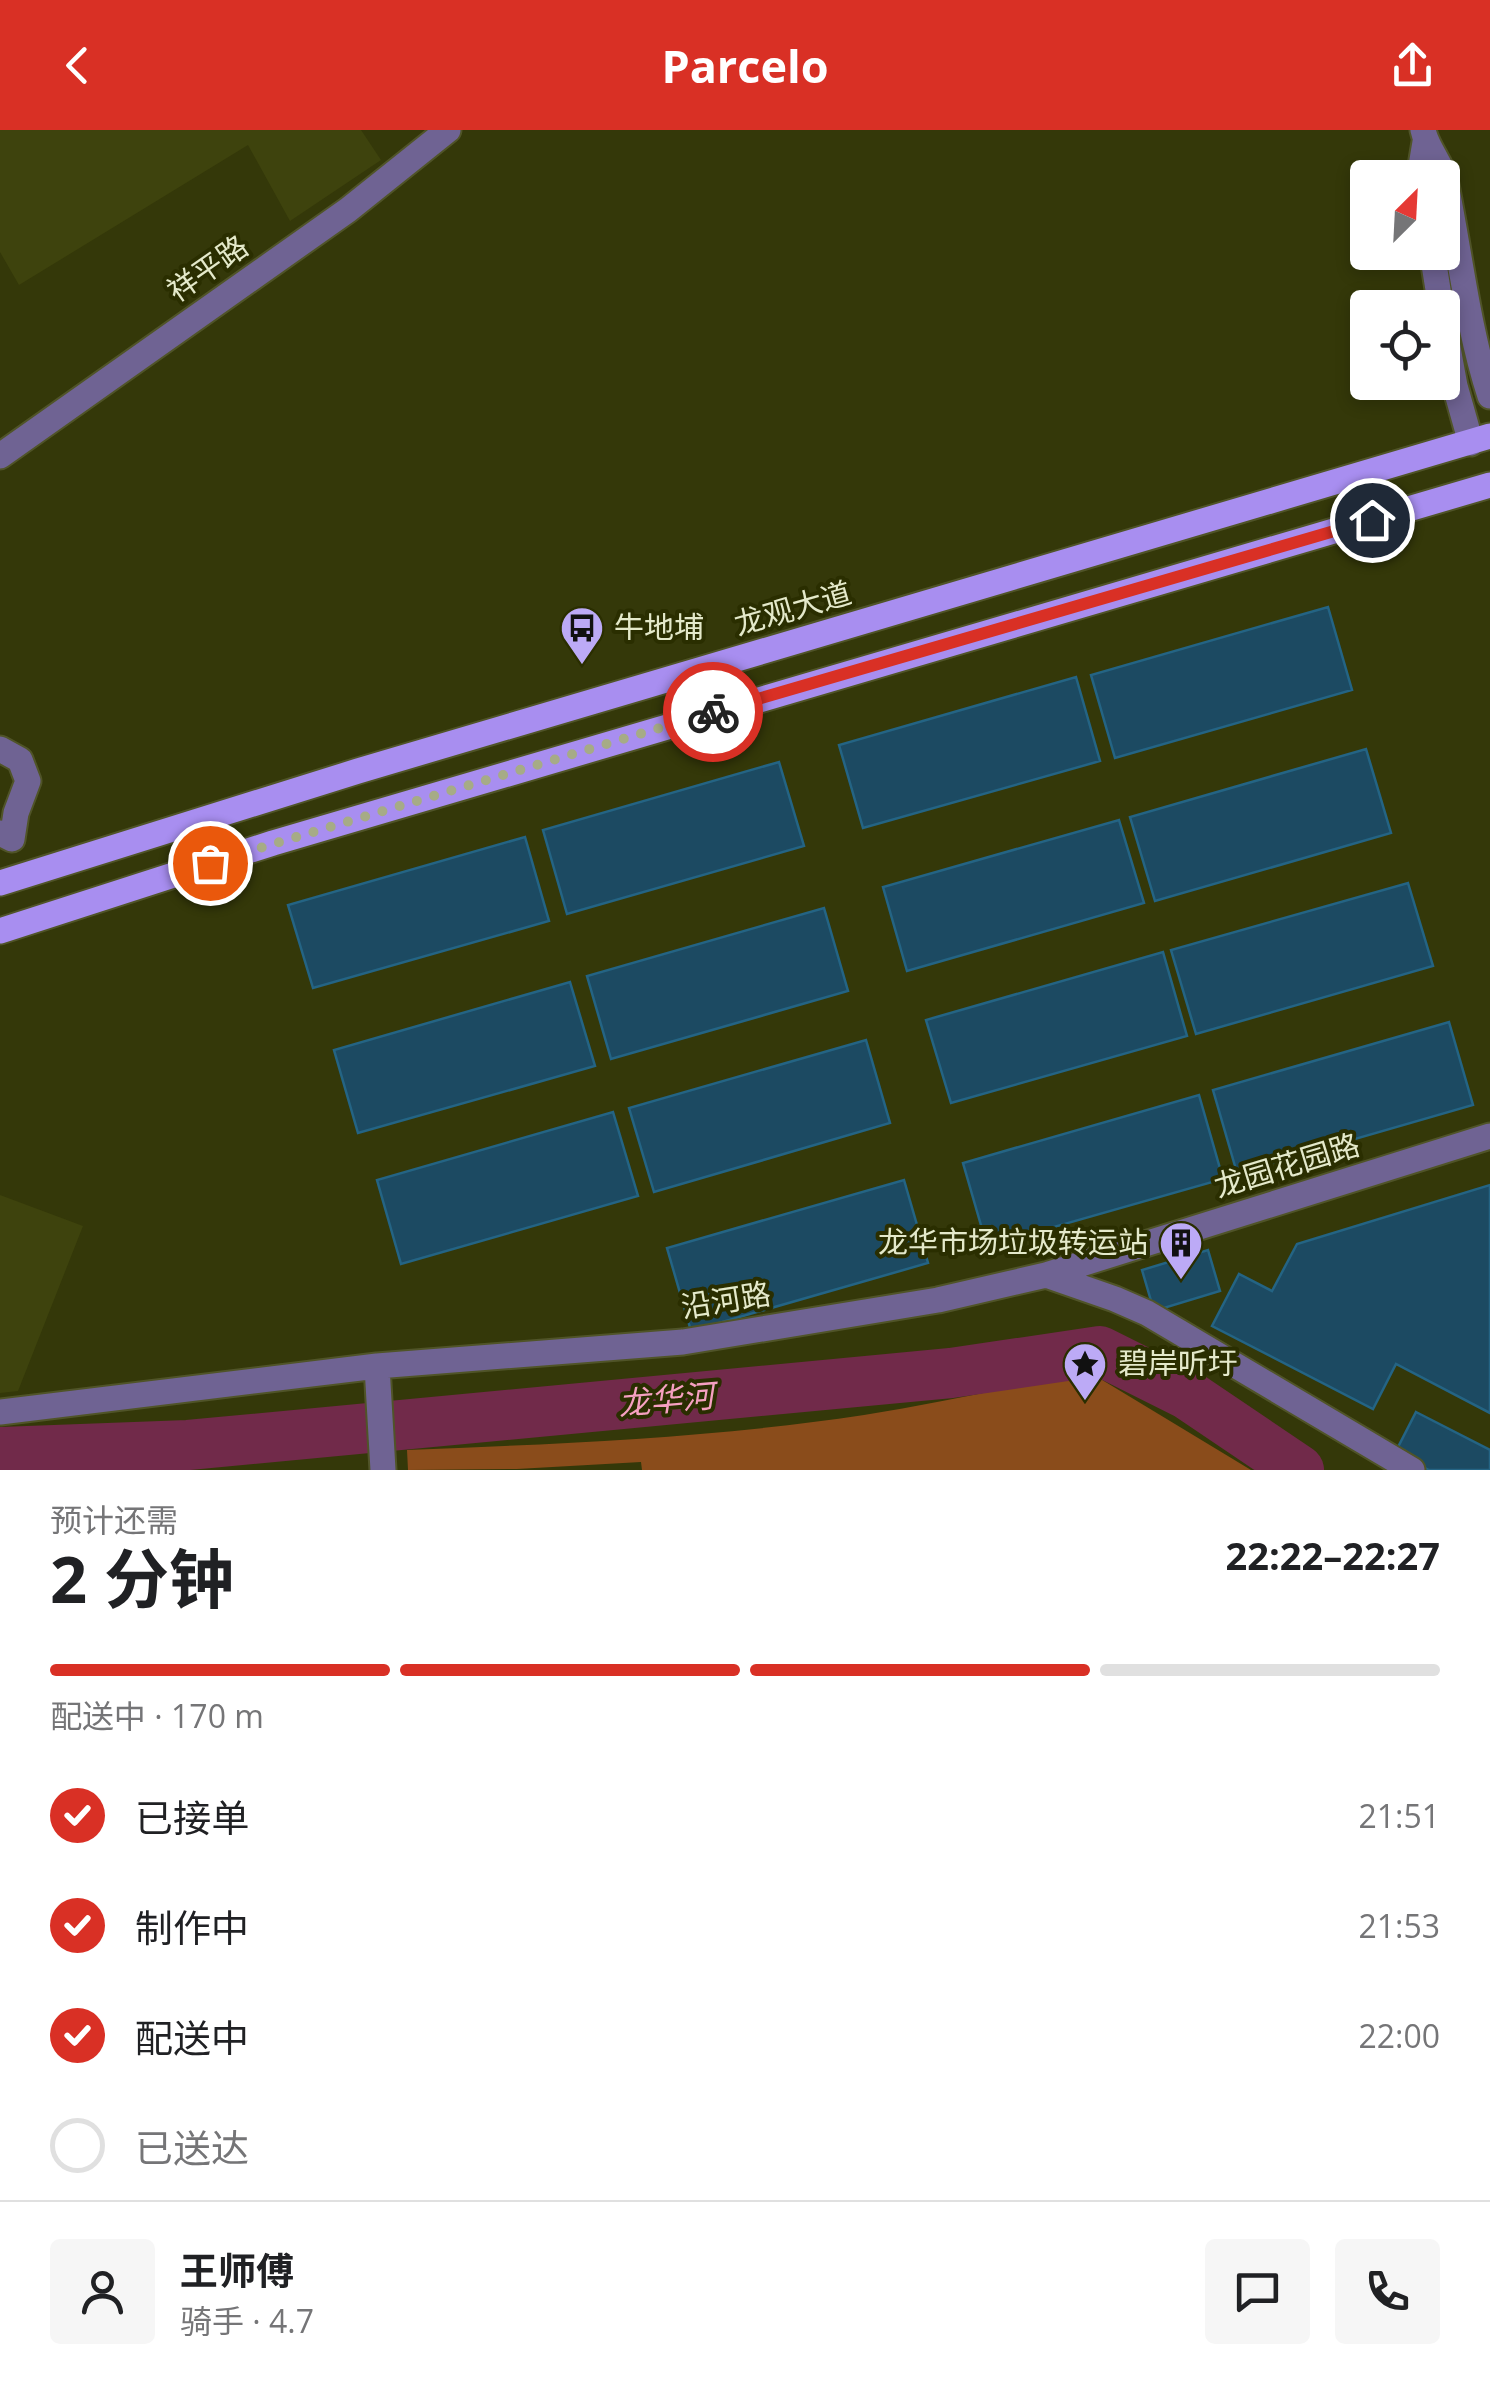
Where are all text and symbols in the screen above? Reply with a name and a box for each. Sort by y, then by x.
text: Parcelo [661,35,829,96]
icon: back [50,38,105,93]
icon: share [1385,38,1440,93]
north arrow [1350,160,1460,270]
map controls [1350,160,1460,400]
street label: 祥平路 [159,225,256,310]
button: locate [1350,290,1460,400]
pin [1330,478,1415,563]
icon: home [1345,493,1400,548]
street label: 龙观大道 [729,571,856,644]
bus stop icon: 牛地埔 [559,605,605,666]
place label: 牛地埔 [614,606,704,647]
courier [663,662,763,762]
icon: bike [686,685,741,740]
pin [168,821,253,906]
icon: bag [183,836,238,891]
street label: 龙园花园路 [1209,1123,1364,1206]
building icon: 龙华市场垃圾转运站 [1158,1220,1204,1281]
place label: 龙华市场垃圾转运站 [878,1221,1148,1262]
street label: 沿河路 [678,1272,773,1327]
place icon: 碧岸听圩 [1062,1341,1108,1402]
place label: 碧岸听圩 [1118,1342,1238,1383]
water label: 龙华河 [616,1372,722,1424]
text: 预计还需 [50,1498,178,1541]
text: 22:22–22:27 [1226,1529,1440,1581]
text: 2 分钟 [50,1534,234,1622]
text: 配送中 · 170 m [50,1694,264,1737]
icon: check [50,1788,105,1843]
text: 已接单 [135,1791,249,1843]
text: 21:51 [1358,1794,1440,1837]
icon: check [50,1898,105,1953]
text: 制作中 [135,1901,249,1953]
text: 21:53 [1358,1904,1440,1947]
icon: check [50,2008,105,2063]
text: 配送中 [135,2011,249,2063]
text: 22:00 [1358,2014,1440,2057]
text: 已送达 [135,2121,249,2173]
button: person [50,2239,155,2344]
button: chat [1205,2239,1310,2344]
button: phone [1335,2239,1440,2344]
text: 王师傅 [180,2244,294,2296]
text: 骑手 · 4.7 [180,2299,314,2342]

